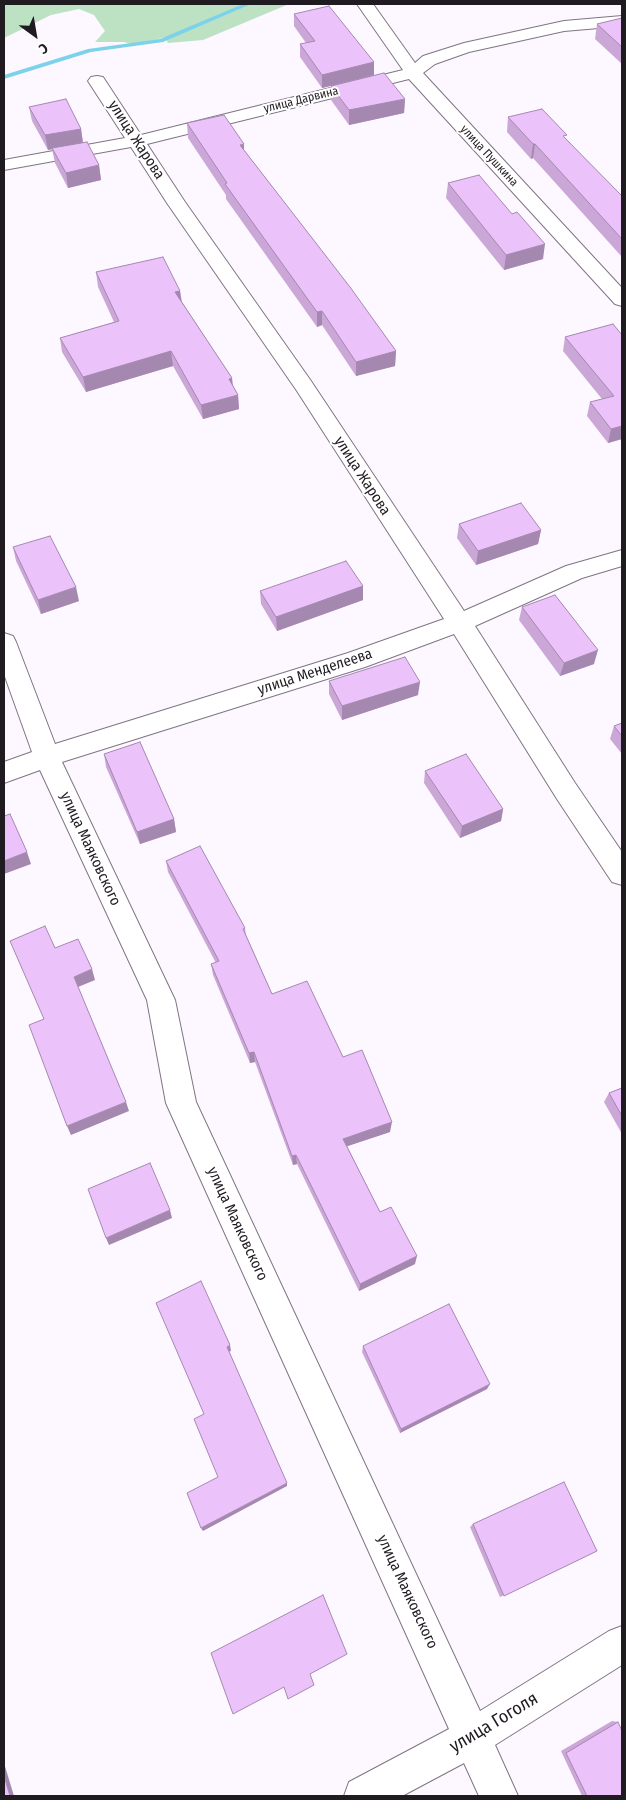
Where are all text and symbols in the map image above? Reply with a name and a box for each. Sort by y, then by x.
north arrow [10,10,60,60]
text: С [36,39,51,57]
street label: улица Дарвина [262,84,340,116]
street label: улица Жарова [104,97,168,183]
street label: улица Пушкина [457,122,521,190]
street label: улица Жарова [330,433,394,519]
street label: улица Менделеева [256,645,374,699]
street label: улица Маяковского [56,789,124,909]
street label: улица Маяковского [203,1164,271,1284]
street label: улица Маяковского [373,1532,441,1652]
street label: улица Гоголя [446,1688,542,1758]

